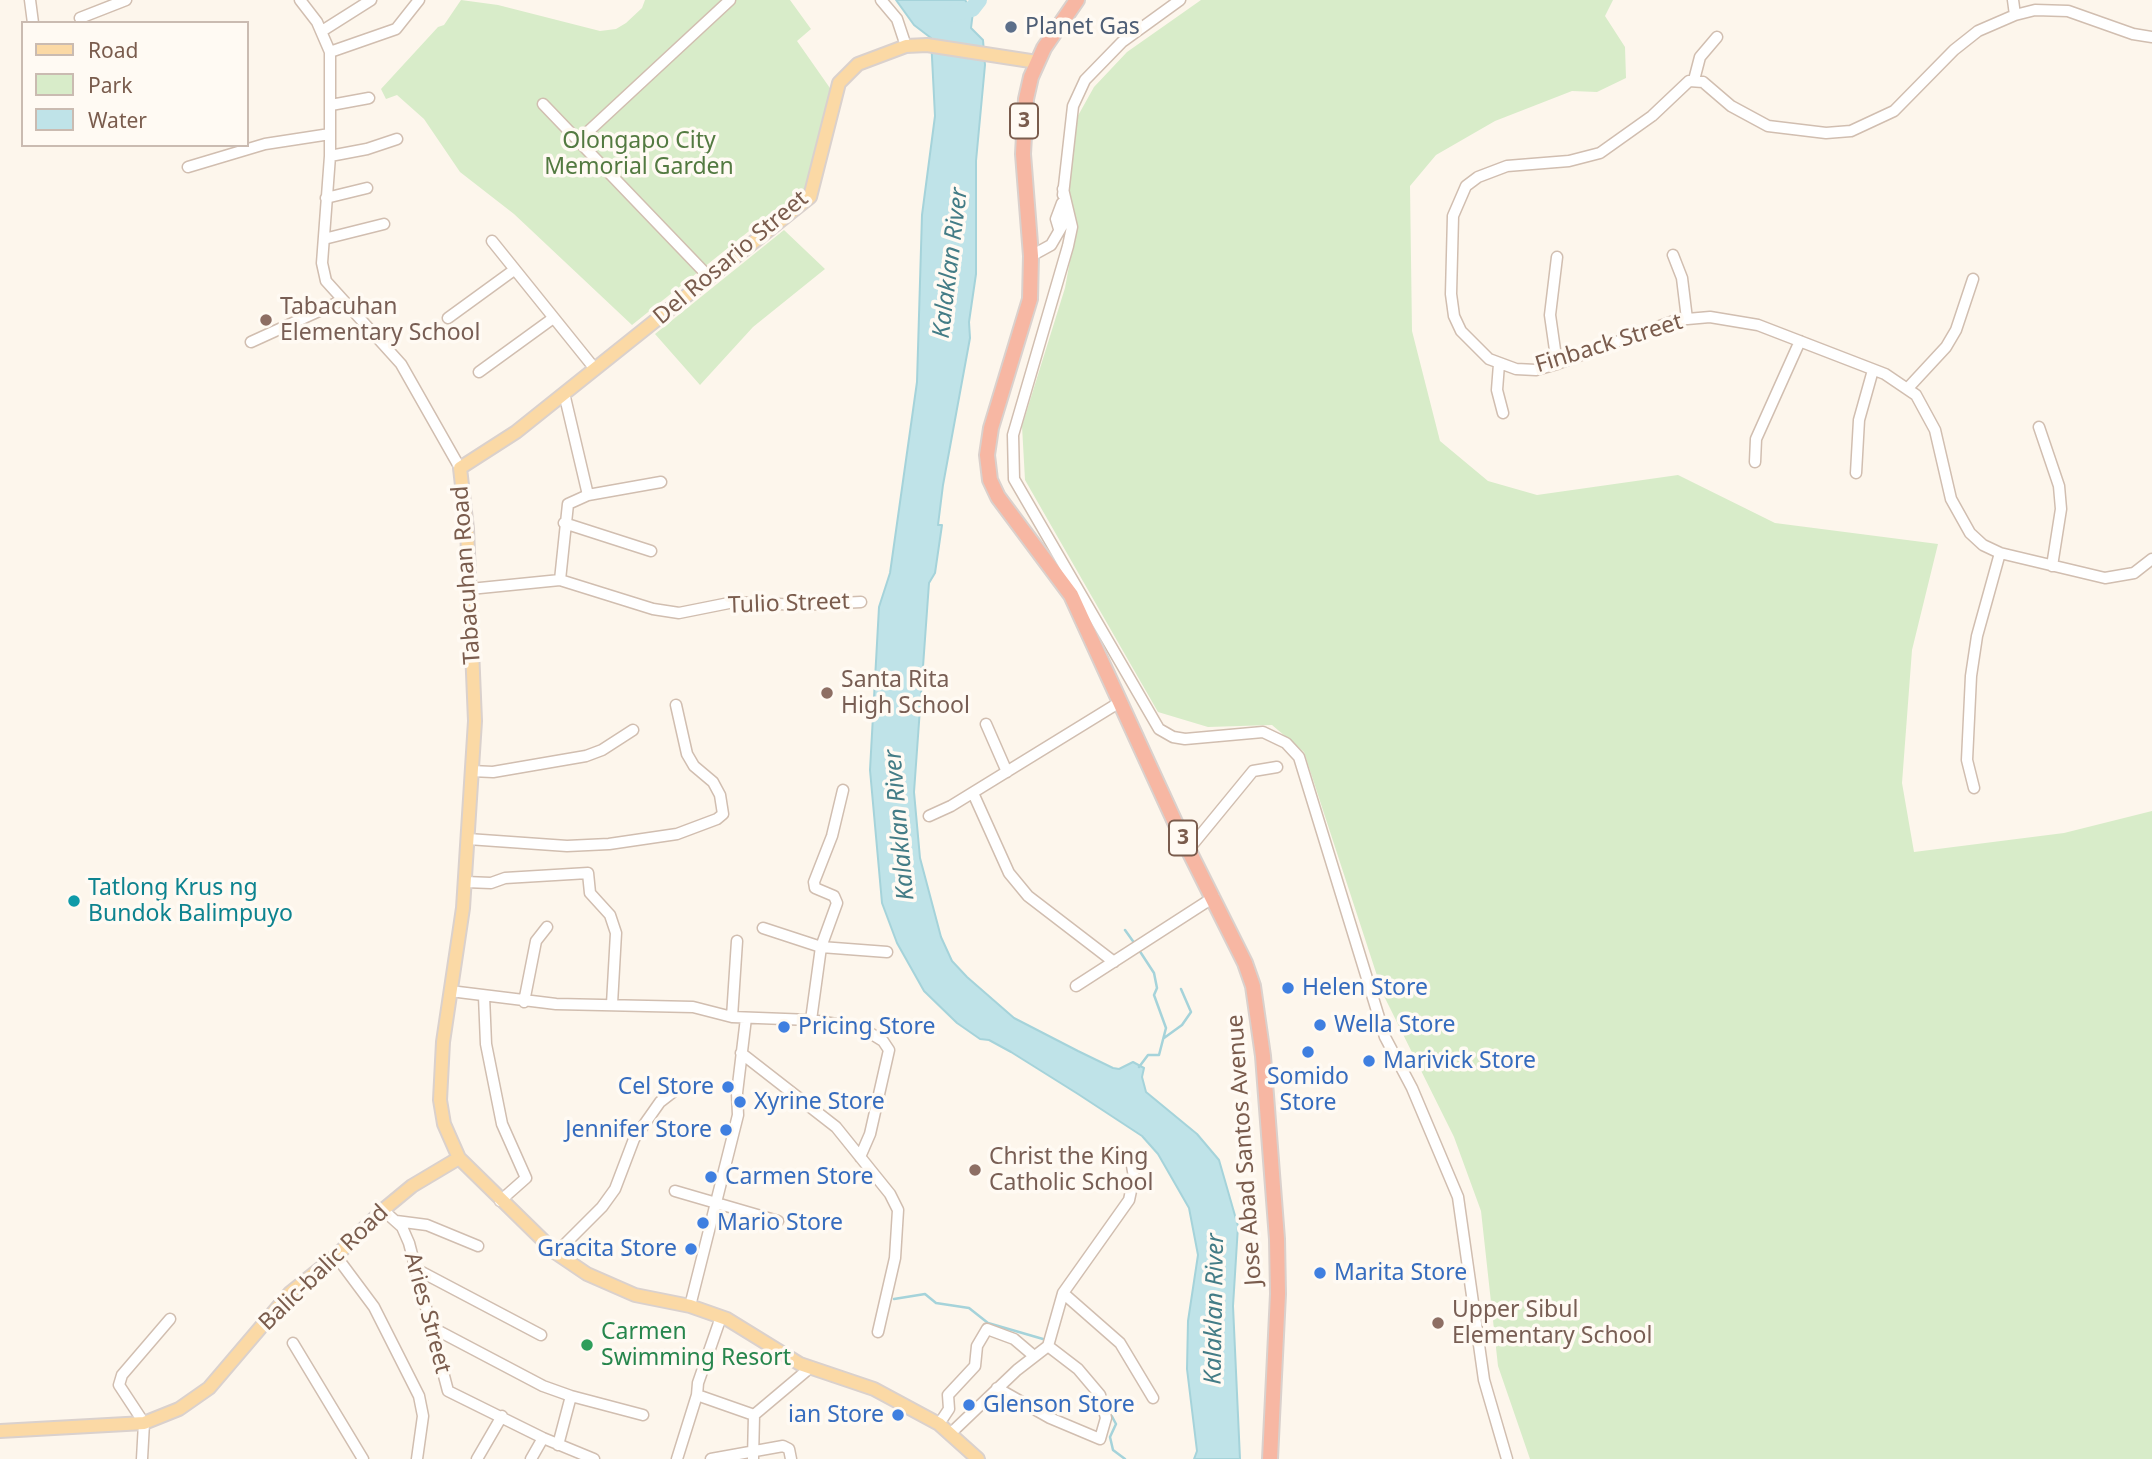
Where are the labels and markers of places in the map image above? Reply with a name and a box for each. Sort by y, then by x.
place label: Planet Gas [1025,13,1140,41]
marker: Planet Gas [1003,19,1019,35]
place label: Tabacuhan Elementary School [280,293,480,347]
marker: Tabacuhan Elementary School [258,312,274,328]
place label: Santa Rita High School [841,666,970,720]
marker: Santa Rita High School [819,685,835,701]
place label: Tatlong Krus ng Bundok Balimpuyo [88,874,293,928]
marker: Tatlong Krus ng Bundok Balimpuyo [66,893,82,909]
place label: Helen Store [1302,974,1428,1002]
marker: Helen Store [1280,980,1296,996]
place label: Wella Store [1334,1011,1456,1039]
place label: Pricing Store [798,1013,936,1041]
marker: Wella Store [1312,1017,1328,1033]
marker: Pricing Store [776,1019,792,1035]
marker: Somido Store [1300,1044,1316,1060]
place label: Marivick Store [1383,1047,1536,1075]
marker: Marivick Store [1361,1053,1377,1069]
place label: Somido Store [1267,1063,1349,1117]
place label: Cel Store [618,1073,714,1101]
marker: Cel Store [720,1079,736,1095]
place label: Xyrine Store [754,1088,885,1116]
marker: Xyrine Store [732,1094,748,1110]
place label: Jennifer Store [565,1116,712,1144]
marker: Jennifer Store [718,1122,734,1138]
place label: Christ the King Catholic School [989,1143,1153,1197]
marker: Christ the King Catholic School [967,1162,983,1178]
place label: Carmen Store [725,1163,873,1191]
marker: Carmen Store [703,1169,719,1185]
place label: Mario Store [717,1209,843,1237]
marker: Mario Store [695,1215,711,1231]
place label: Gracita Store [537,1235,677,1263]
marker: Gracita Store [683,1241,699,1257]
place label: Marita Store [1334,1259,1467,1287]
marker: Marita Store [1312,1265,1328,1281]
place label: Upper Sibul Elementary School [1452,1296,1652,1350]
marker: Upper Sibul Elementary School [1430,1315,1446,1331]
place label: Carmen Swimming Resort [601,1318,791,1372]
marker: Carmen Swimming Resort [579,1337,595,1353]
place label: Glenson Store [983,1391,1135,1419]
marker: Glenson Store [961,1397,977,1413]
place label: ian Store [788,1401,884,1429]
marker: ian Store [890,1407,906,1423]

